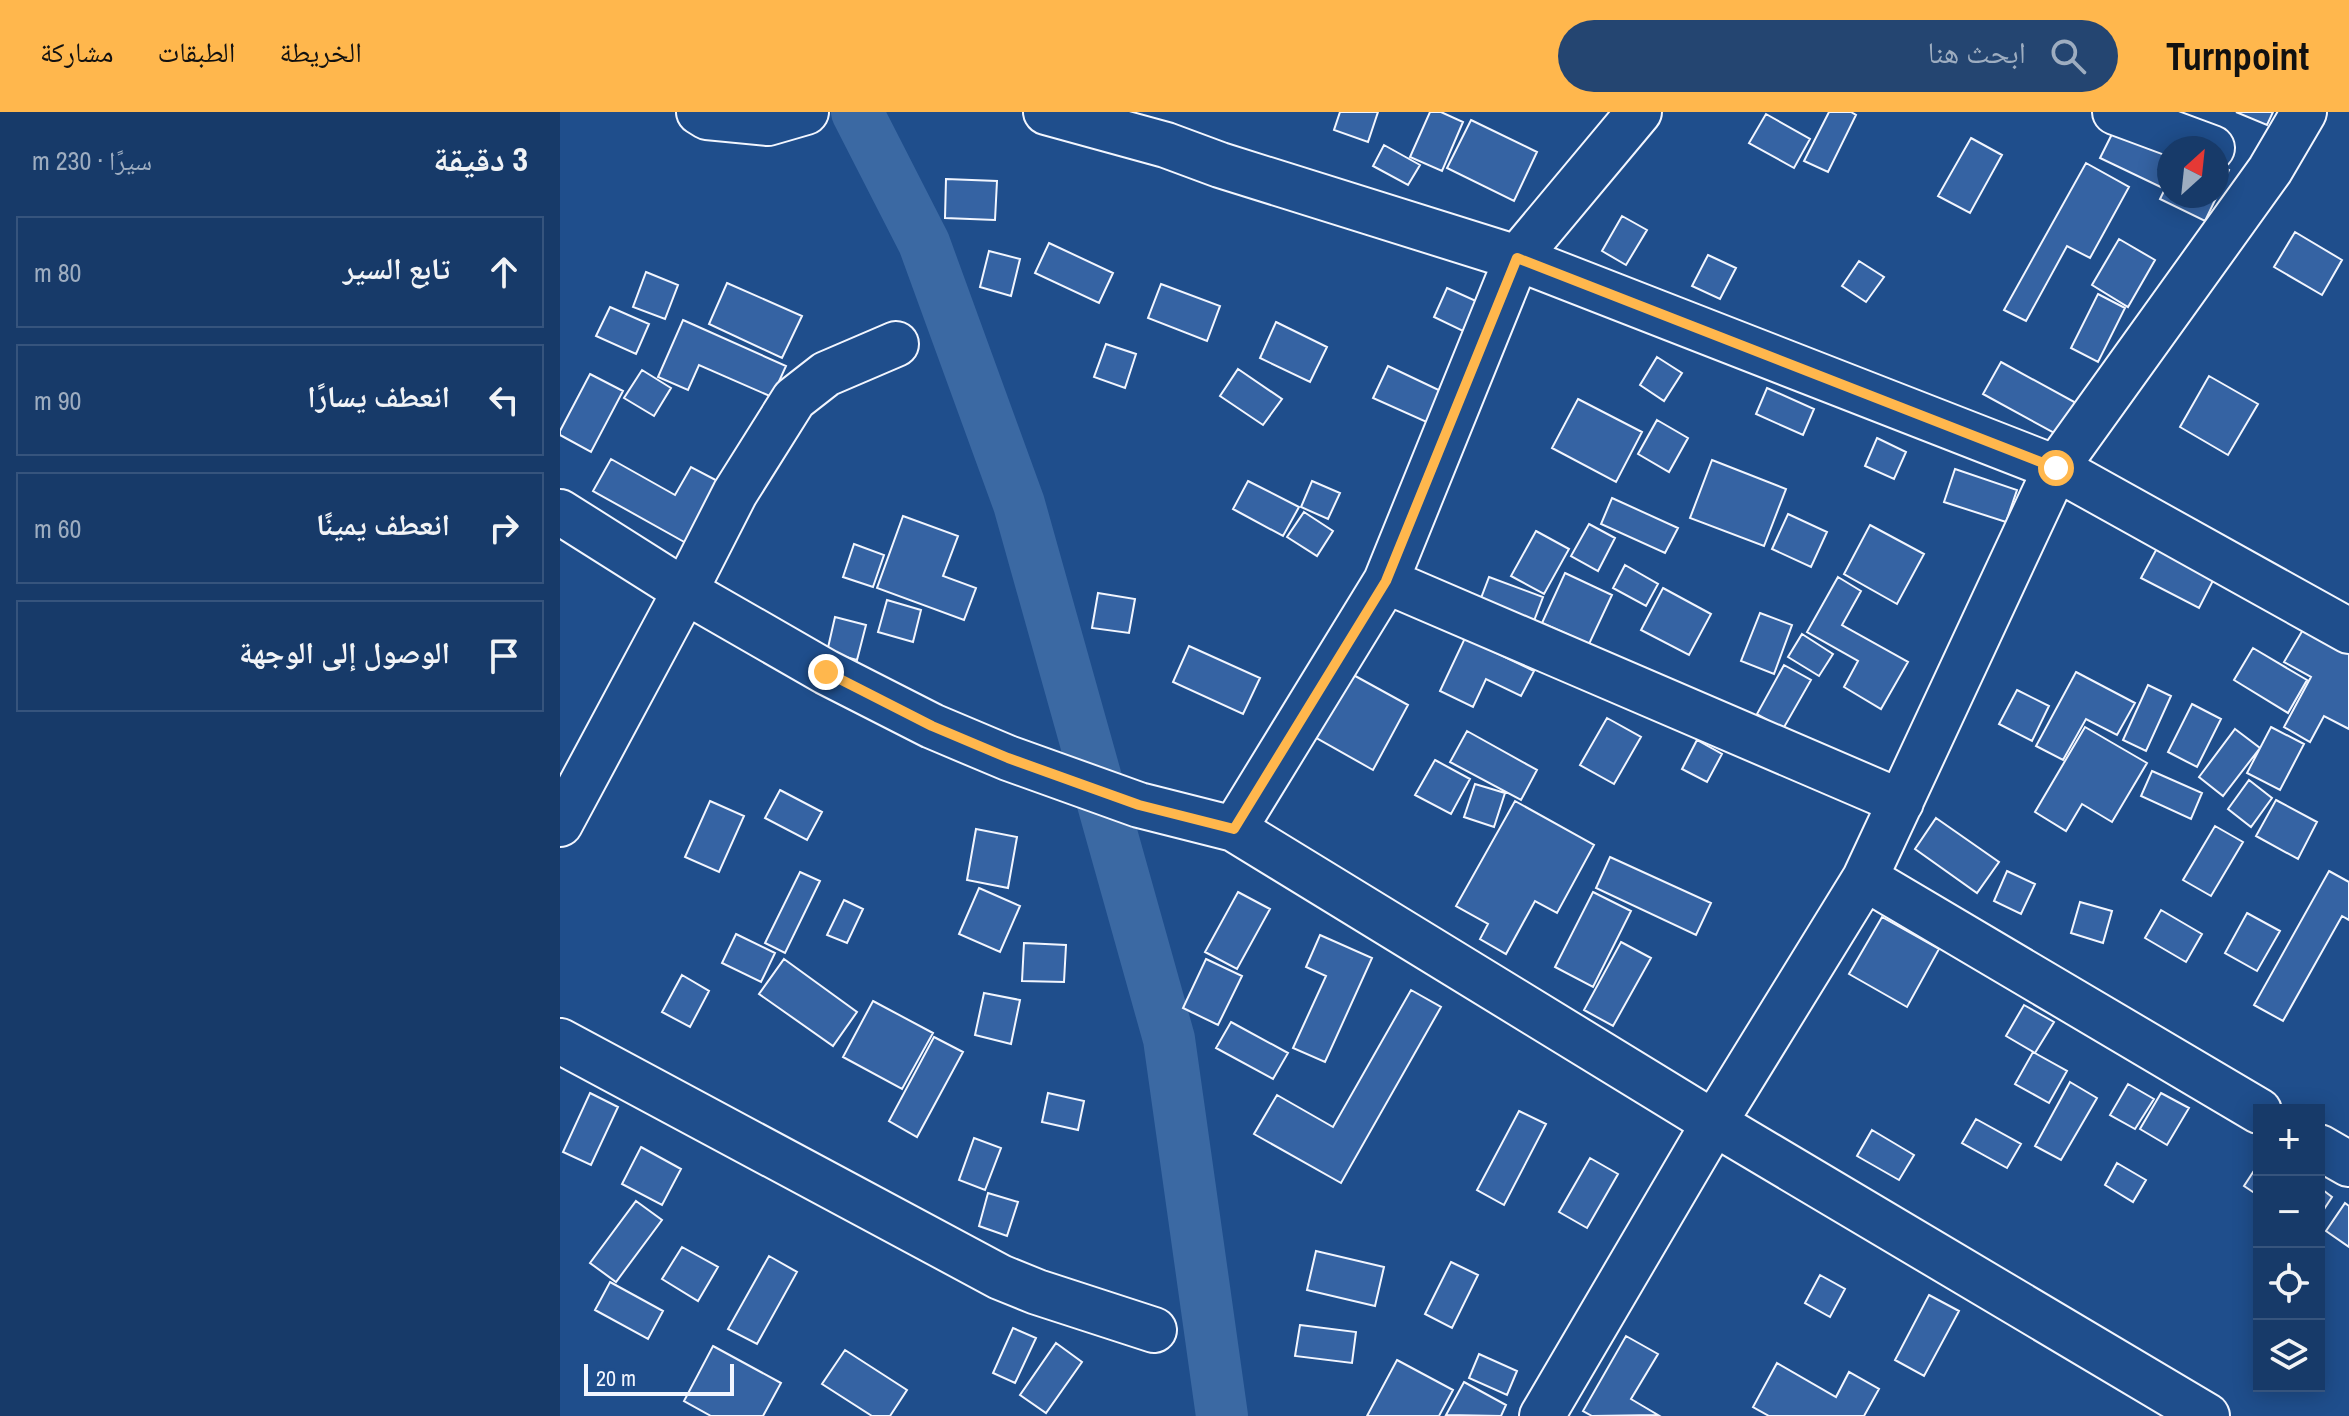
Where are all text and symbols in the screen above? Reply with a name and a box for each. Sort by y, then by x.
search box [1558,20,2118,92]
text: Turnpoint [2166,31,2309,82]
text: ابحث هنا [1928,32,2026,72]
text: مشاركة [40,33,114,71]
text: الطبقات [158,33,235,71]
text: الخريطة [279,33,362,71]
icon: search [2046,34,2090,78]
text: 3 دقيقة [433,136,528,182]
north arrow [2157,136,2229,208]
text: سيرًا · 230 m [32,143,152,178]
text: تابع السير [343,248,450,288]
icon: ahead [482,250,526,294]
text: 80 m [34,255,81,290]
text: انعطف يسارًا [307,376,450,416]
icon: left [482,378,526,422]
text: 90 m [34,383,81,418]
route start [2038,450,2074,486]
text: انعطف يمينًا [316,504,450,544]
icon: right [482,506,526,550]
text: 60 m [34,511,81,546]
text: الوصول إلى الوجهة [239,632,450,672]
icon: arrive [482,634,526,678]
route end [808,654,844,690]
map controls [2253,1104,2325,1392]
button: + [2253,1104,2325,1176]
button: − [2253,1176,2325,1248]
button: locate [2253,1248,2325,1320]
button: layers [2253,1320,2325,1392]
scale bar [584,1360,734,1396]
text: 20 m [596,1363,636,1393]

